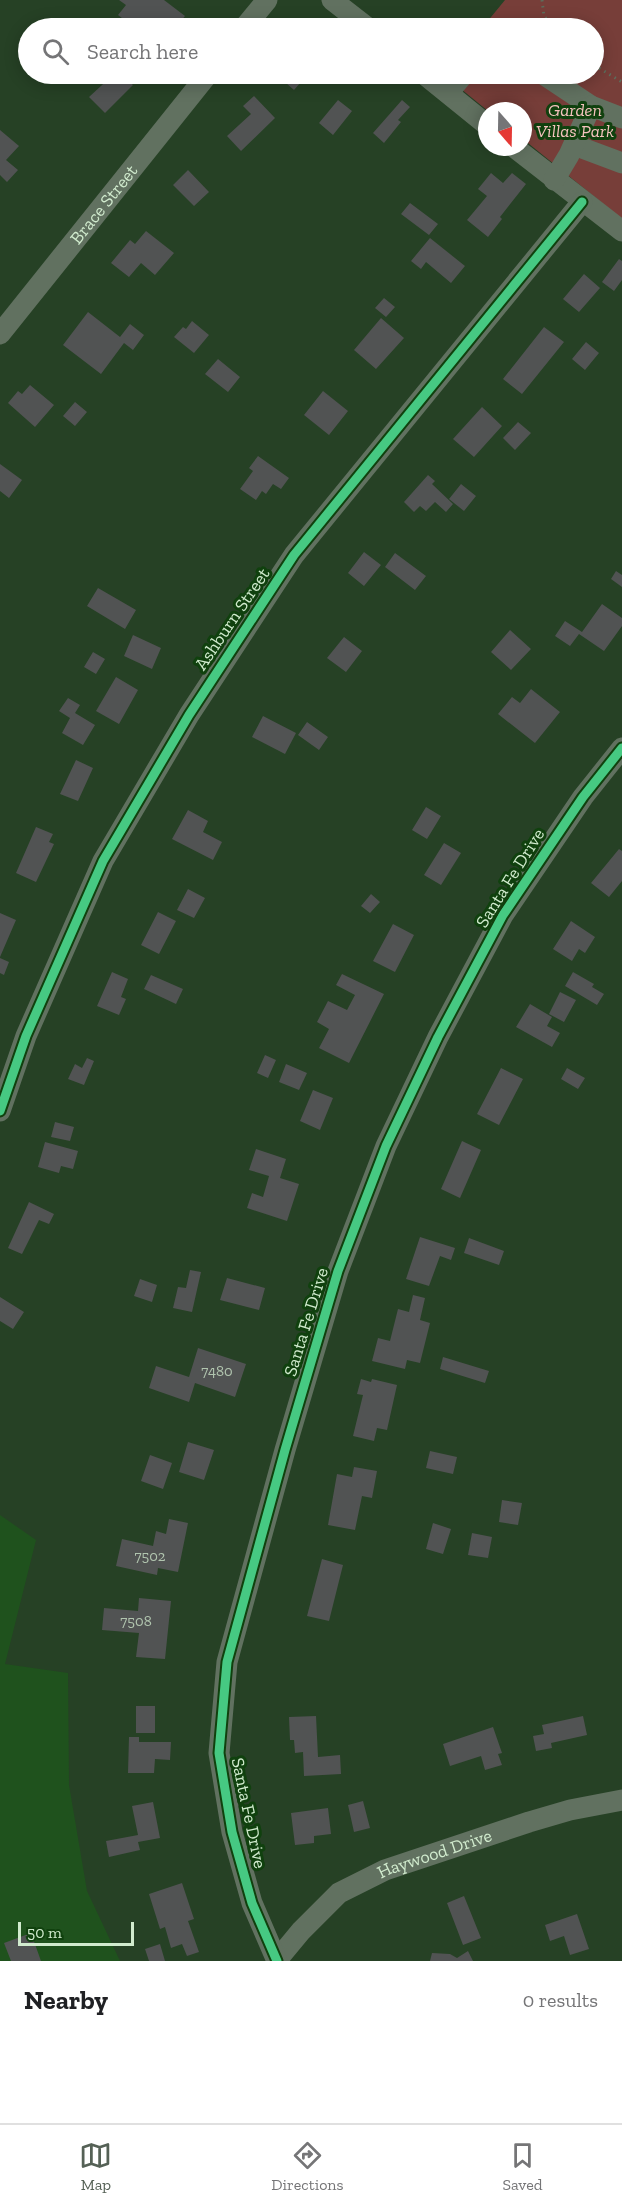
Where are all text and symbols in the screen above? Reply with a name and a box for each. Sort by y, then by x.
search box [18,18,604,84]
icon: search [39,35,72,68]
text: Search here [87,38,198,65]
park label: Garden Villas Park [536,99,614,142]
north arrow [478,102,532,156]
street label: Brace Street [65,160,142,249]
street label: Ashburn Street [190,563,274,674]
street label: Santa Fe Drive [471,824,549,932]
street label: Santa Fe Drive [279,1265,333,1379]
house number: 7480 [201,1362,233,1380]
house number: 7502 [134,1547,166,1565]
house number: 7508 [120,1612,152,1630]
street label: Santa Fe Drive [227,1756,271,1870]
street label: Haywood Drive [373,1824,495,1883]
scale bar [18,1919,134,1946]
text: 50 m [27,1923,62,1942]
text: Nearby [24,1984,108,2016]
text: 0 results [523,1988,598,2012]
tab: Map [79,2139,112,2194]
tab: Directions [271,2139,344,2194]
tab: Saved [502,2139,543,2194]

